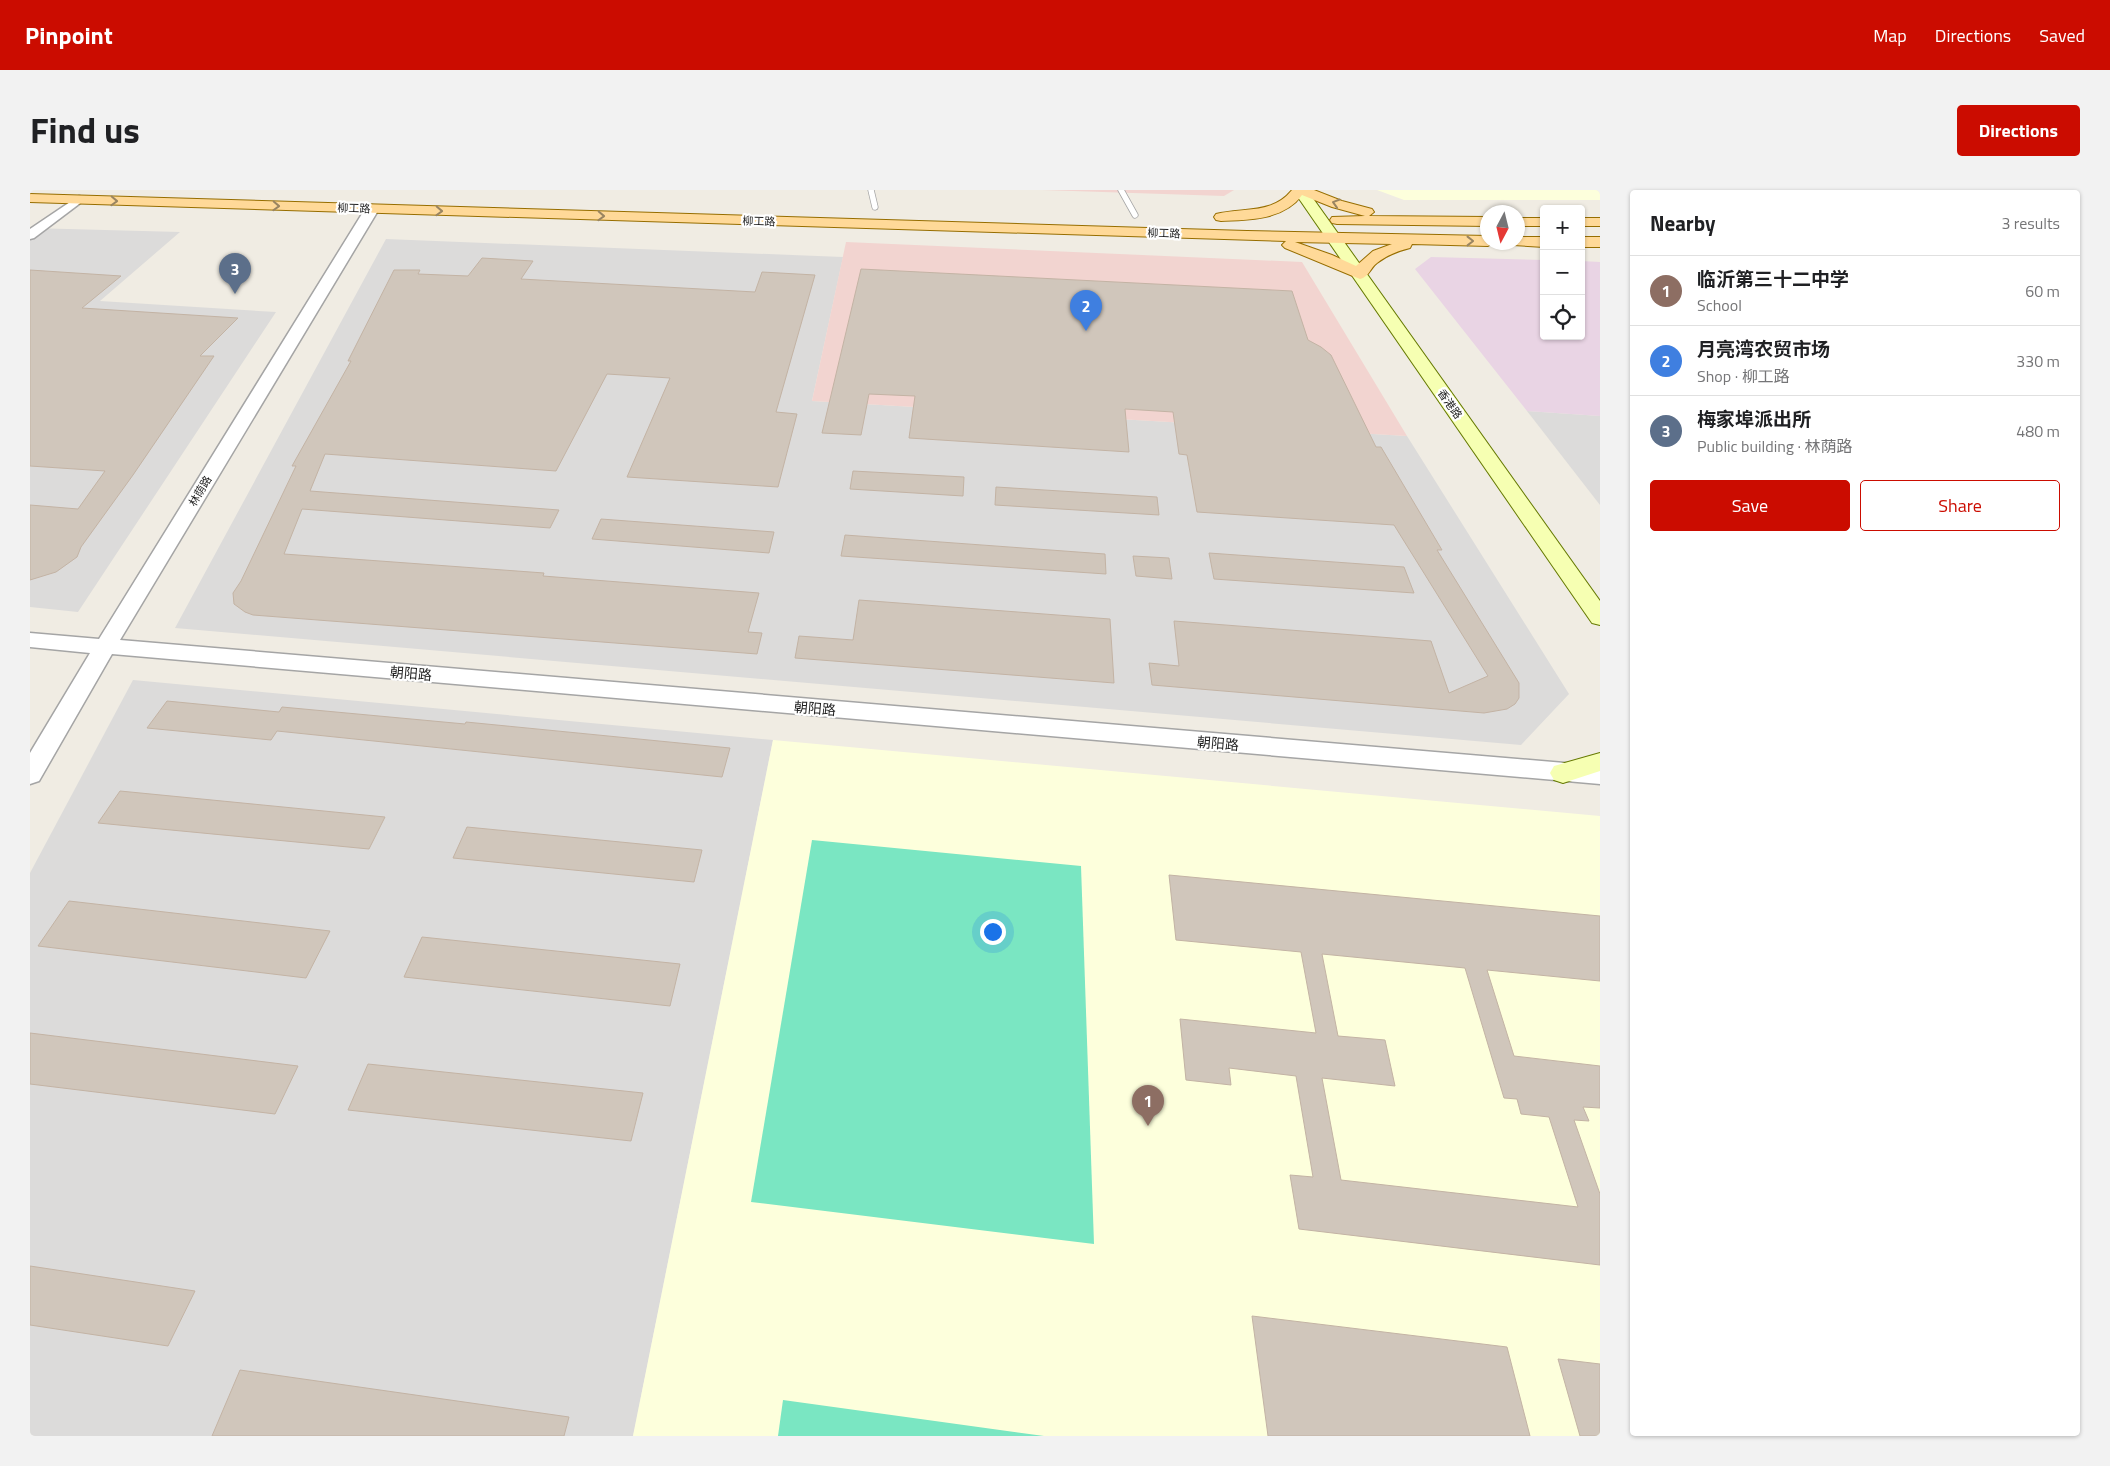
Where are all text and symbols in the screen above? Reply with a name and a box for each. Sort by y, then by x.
text: Pinpoint [25,17,113,53]
text: Map [1873,22,1907,49]
text: Directions [1935,22,2011,49]
text: Saved [2039,22,2085,49]
text: Find us [30,103,140,157]
button: Directions [1957,105,2080,156]
one-way arrow [110,195,118,206]
street label: 柳工路 [337,199,371,217]
one-way arrow [1332,199,1341,209]
one-way arrow [272,200,280,211]
one-way arrow [435,205,443,216]
north arrow [1480,205,1525,250]
map controls [1540,205,1585,340]
button: + [1540,205,1585,250]
text: Nearby [1650,207,1715,239]
one-way arrow [597,210,605,221]
text: 3 results [2001,211,2060,235]
street label: 柳工路 [742,212,776,230]
street label: 柳工路 [1147,224,1181,242]
one-way arrow [1467,236,1475,246]
button: − [1540,250,1585,295]
pin: 3 [219,253,251,294]
text: 临沂第三十二中学 [1697,264,1849,293]
text: 1 [1662,279,1670,303]
text: 60 m [2025,279,2060,303]
pin: 2 [1070,290,1102,331]
text: School [1697,293,1742,317]
button: locate [1540,295,1585,340]
text: 月亮湾农贸市场 [1697,334,1830,363]
text: 2 [1662,349,1670,373]
text: 330 m [2016,349,2060,373]
text: Shop · 柳工路 [1697,364,1790,388]
street label: 香港路 [1434,386,1466,422]
text: 梅家埠派出所 [1697,404,1811,433]
text: 3 [1662,419,1670,443]
text: 480 m [2016,419,2060,443]
text: Public building · 林荫路 [1697,434,1853,458]
street label: 林荫路 [185,473,215,509]
button: Save [1650,480,1850,531]
button: Share [1860,480,2060,531]
street label: 朝阳路 [389,661,433,685]
street label: 朝阳路 [793,696,837,720]
street label: 朝阳路 [1196,731,1240,755]
your location [980,919,1006,945]
pin: 1 [1132,1085,1164,1126]

